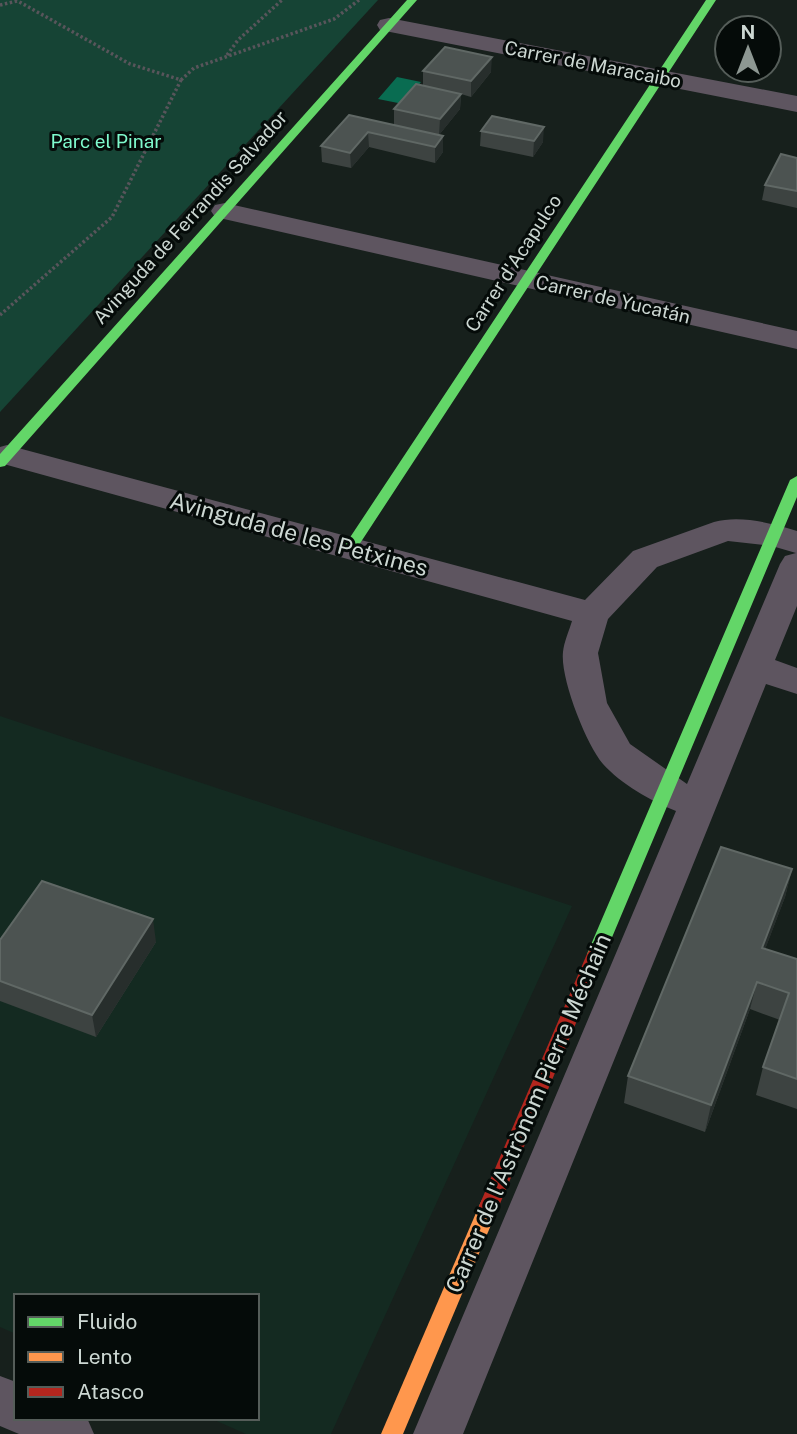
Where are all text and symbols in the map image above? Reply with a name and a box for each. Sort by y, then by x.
north arrow [713,14,783,84]
text: N [741,21,755,43]
street label: Carrer de Maracaibo [503,36,683,92]
street label: Avinguda de Ferrandis Salvador [88,106,292,328]
park label: Parc el Pinar [50,130,162,152]
street label: Carrer d'Acapulco [460,190,566,336]
street label: Carrer de Yucatán [534,271,692,327]
street label: Avinguda de les Petxines [167,487,431,581]
street label: Carrer de l'Astrònom Pierre Méchain [440,929,616,1297]
legend [14,1294,259,1420]
text: Fluido [77,1309,137,1334]
text: Lento [77,1344,132,1369]
text: Atasco [77,1379,144,1404]

